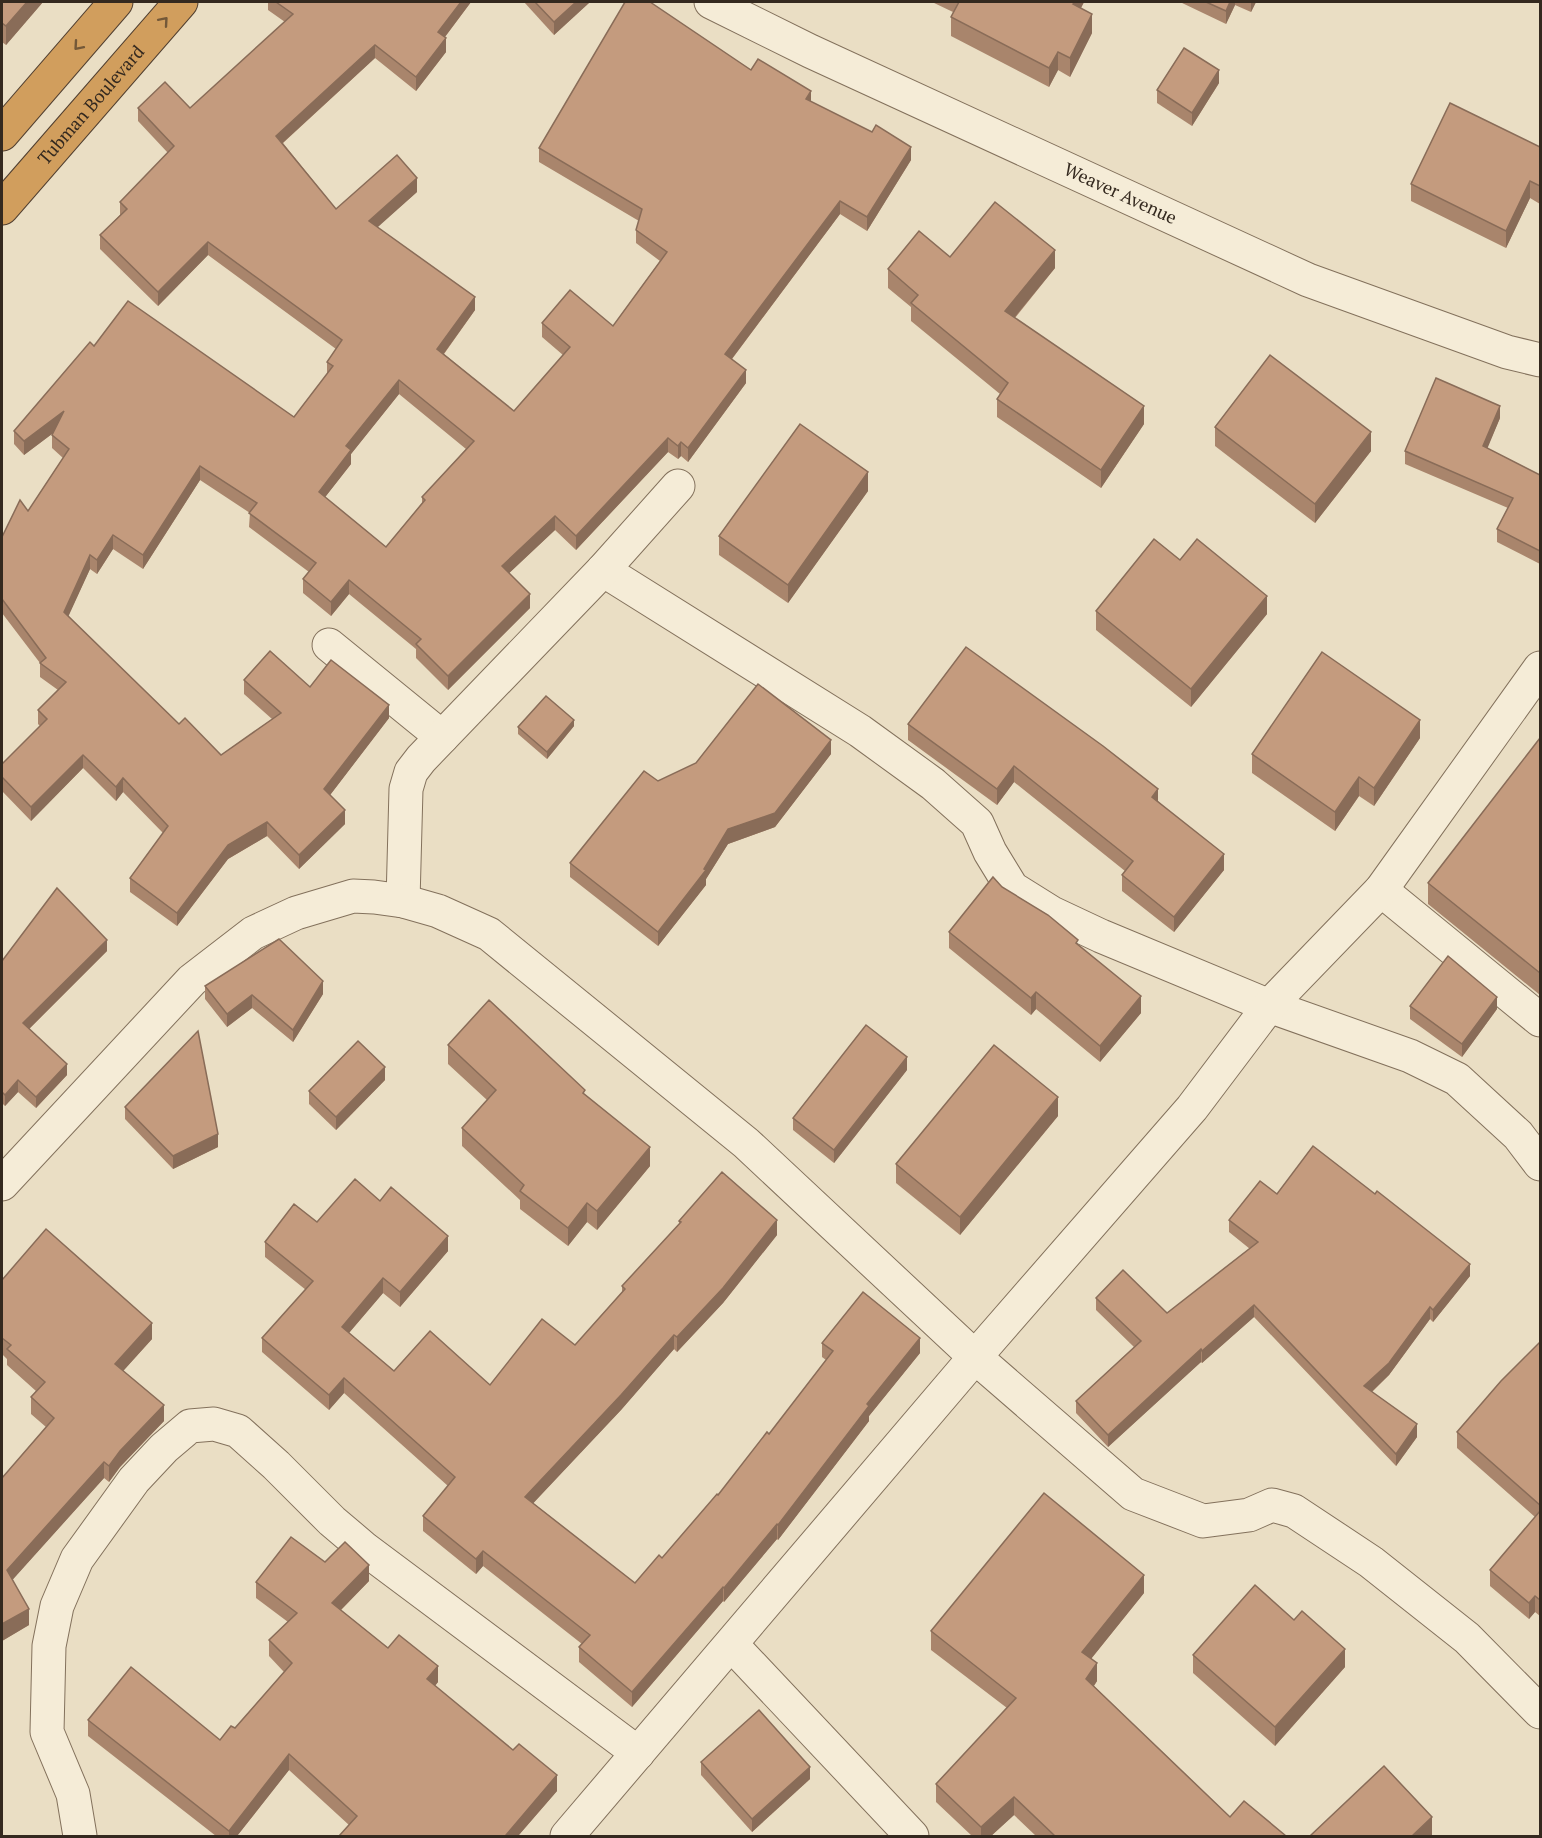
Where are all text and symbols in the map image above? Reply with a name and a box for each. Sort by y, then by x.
one-way arrow [157,17,168,28]
one-way arrow [74,39,85,50]
street label: Tubman Boulevard [32,40,149,170]
street label: Weaver Avenue [1060,156,1181,229]

